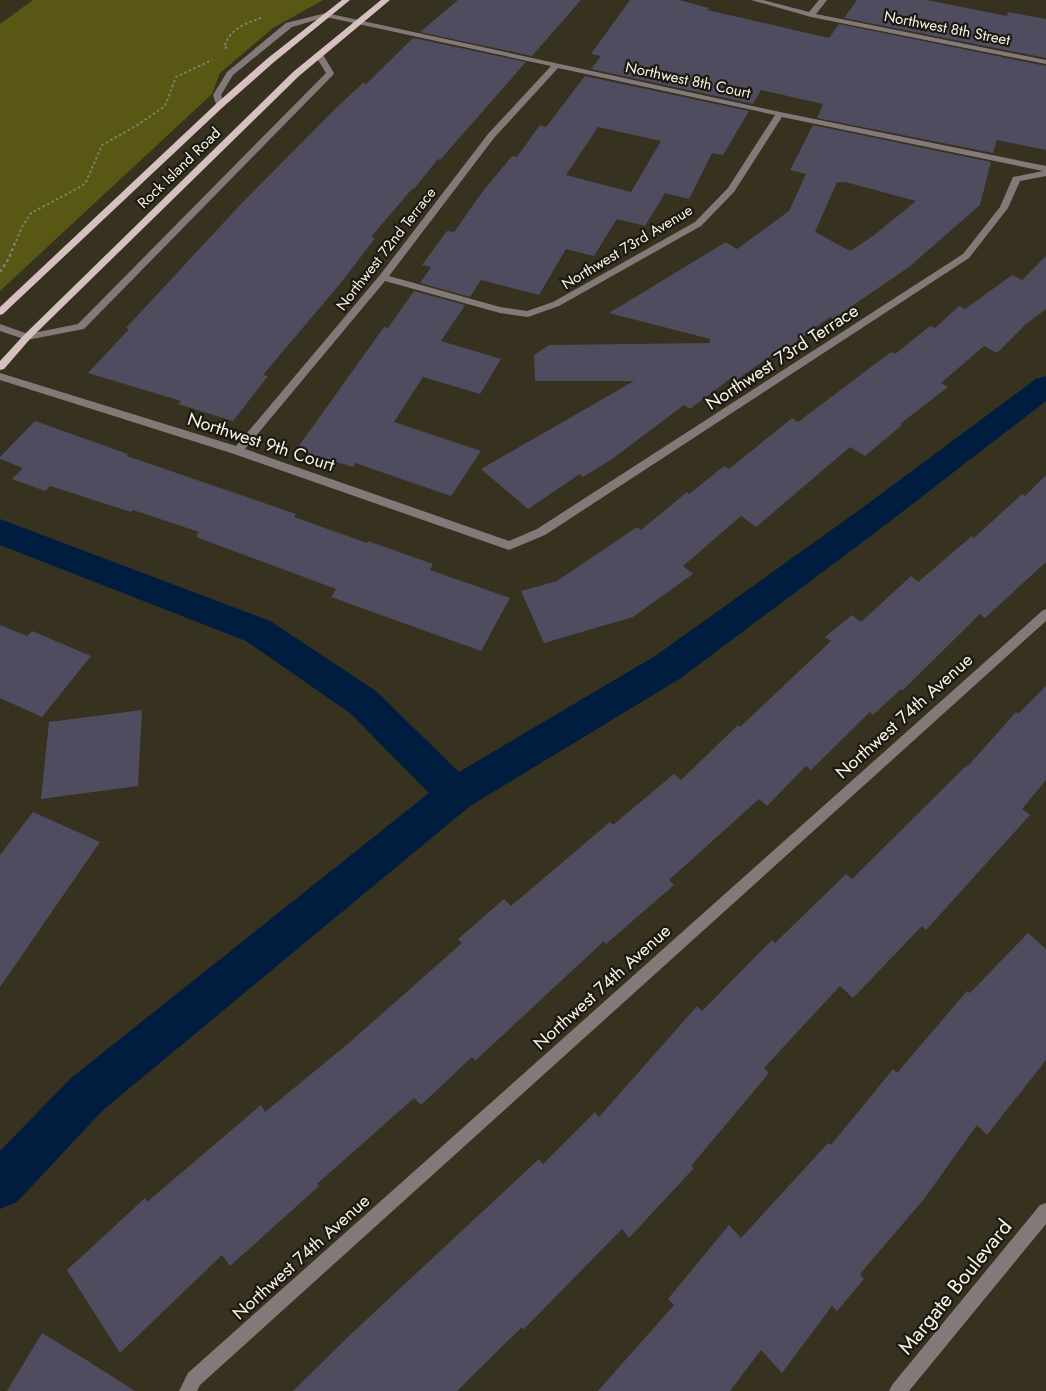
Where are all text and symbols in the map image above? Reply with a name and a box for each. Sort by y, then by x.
street label: Northwest 8th Street [882,5,1012,51]
street label: Northwest 8th Court [623,56,753,104]
street label: Rock Island Road [132,122,226,214]
street label: Northwest 72nd Terrace [331,182,441,315]
street label: Northwest 73rd Avenue [557,199,697,295]
street label: Northwest 73rd Terrace [700,298,864,416]
street label: Northwest 9th Court [184,406,339,478]
street label: Northwest 74th Avenue [830,647,978,785]
street label: Northwest 74th Avenue [528,918,676,1056]
street label: Northwest 74th Avenue [227,1188,375,1326]
street label: Margate Boulevard [891,1213,1019,1361]

